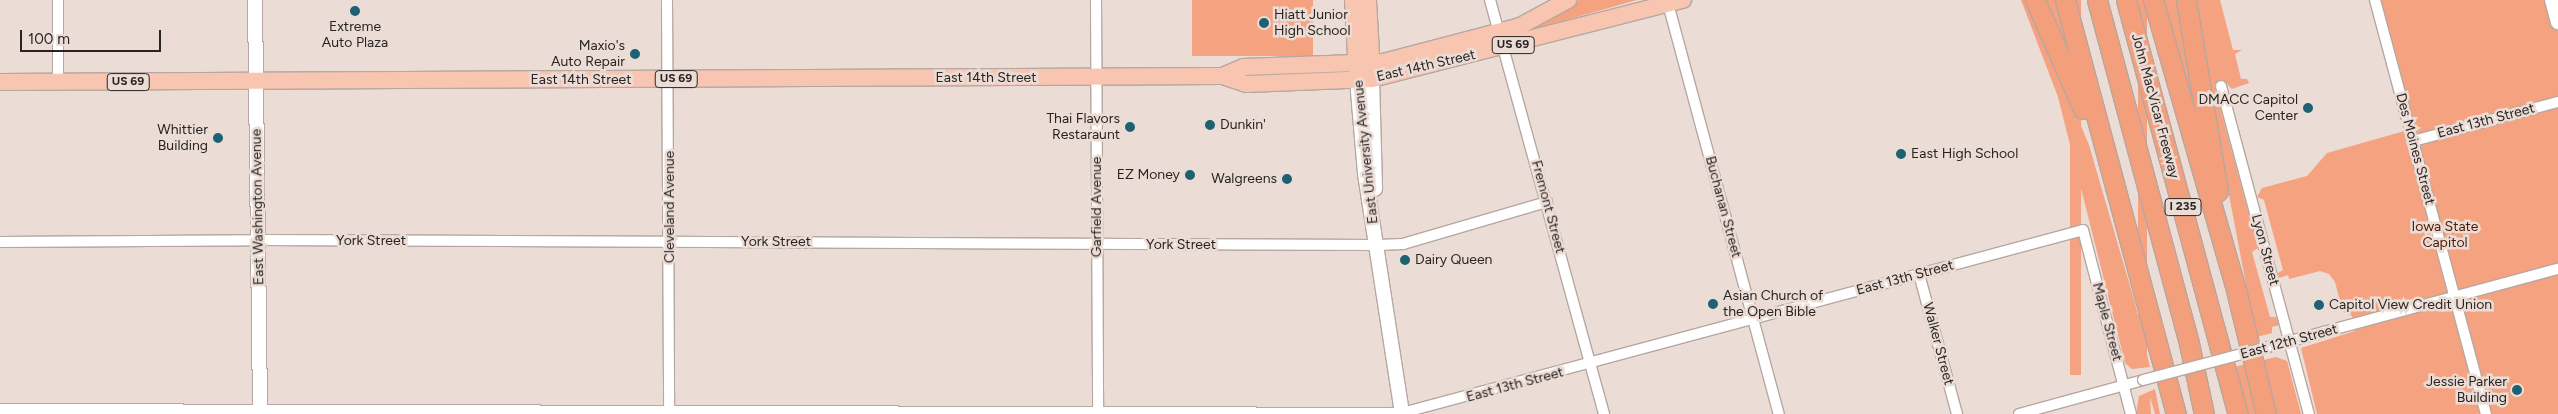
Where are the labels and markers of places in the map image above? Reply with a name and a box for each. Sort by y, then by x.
marker: Extreme Auto Plaza [349,5,361,17]
place label: Hiatt Junior High School [1274,7,1351,40]
marker: Hiatt Junior High School [1258,17,1270,29]
place label: Extreme Auto Plaza [322,19,388,52]
place label: Maxio's Auto Repair [551,38,625,70]
marker: Maxio's Auto Repair [629,48,641,60]
place label: DMACC Capitol Center [2198,92,2298,124]
marker: DMACC Capitol Center [2302,102,2314,114]
place label: Thai Flavors Restaraunt [1046,111,1120,144]
place label: Dunkin' [1220,117,1266,133]
marker: Dunkin' [1204,119,1216,131]
marker: Thai Flavors Restaraunt [1124,121,1136,133]
place label: Whittier Building [157,122,208,154]
marker: Whittier Building [212,132,224,144]
place label: East High School [1911,146,2018,162]
marker: East High School [1895,148,1907,160]
place label: EZ Money [1117,167,1180,183]
marker: EZ Money [1184,169,1196,181]
place label: Walgreens [1211,171,1277,187]
marker: Walgreens [1281,173,1293,185]
place label: Dairy Queen [1415,252,1492,268]
marker: Dairy Queen [1399,254,1411,266]
place label: Asian Church of the Open Bible [1723,288,1823,321]
place label: Capitol View Credit Union [2329,297,2492,313]
marker: Asian Church of the Open Bible [1707,298,1719,310]
marker: Capitol View Credit Union [2313,299,2325,311]
place label: Jessie Parker Building [2426,374,2507,407]
marker: Jessie Parker Building [2511,384,2523,396]

